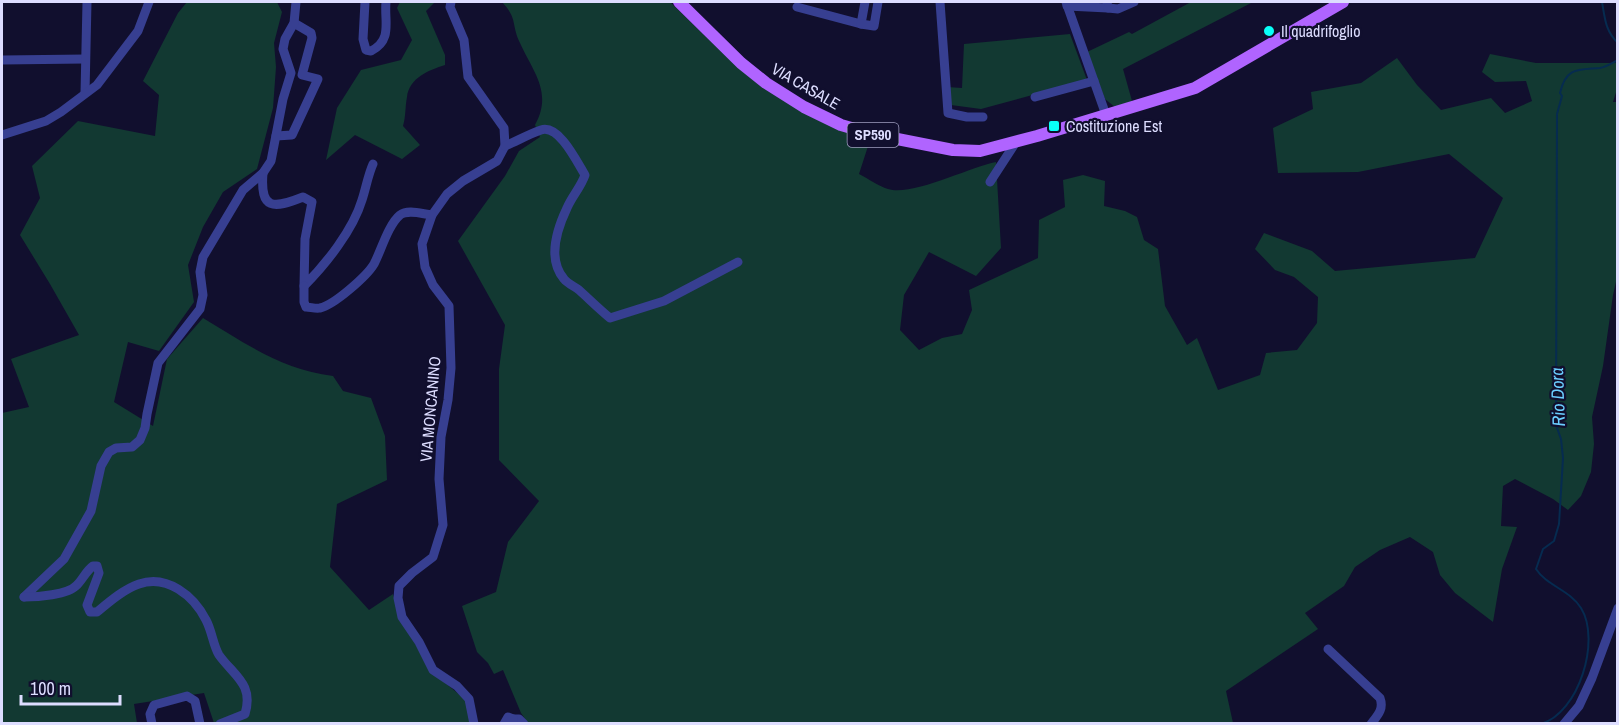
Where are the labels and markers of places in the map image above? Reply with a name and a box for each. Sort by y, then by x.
place label: Il quadrifoglio [1281,20,1361,42]
marker: Il quadrifoglio [1262,24,1276,38]
place label: Costituzione Est [1066,115,1163,137]
marker: Costituzione Est [1047,119,1061,133]

